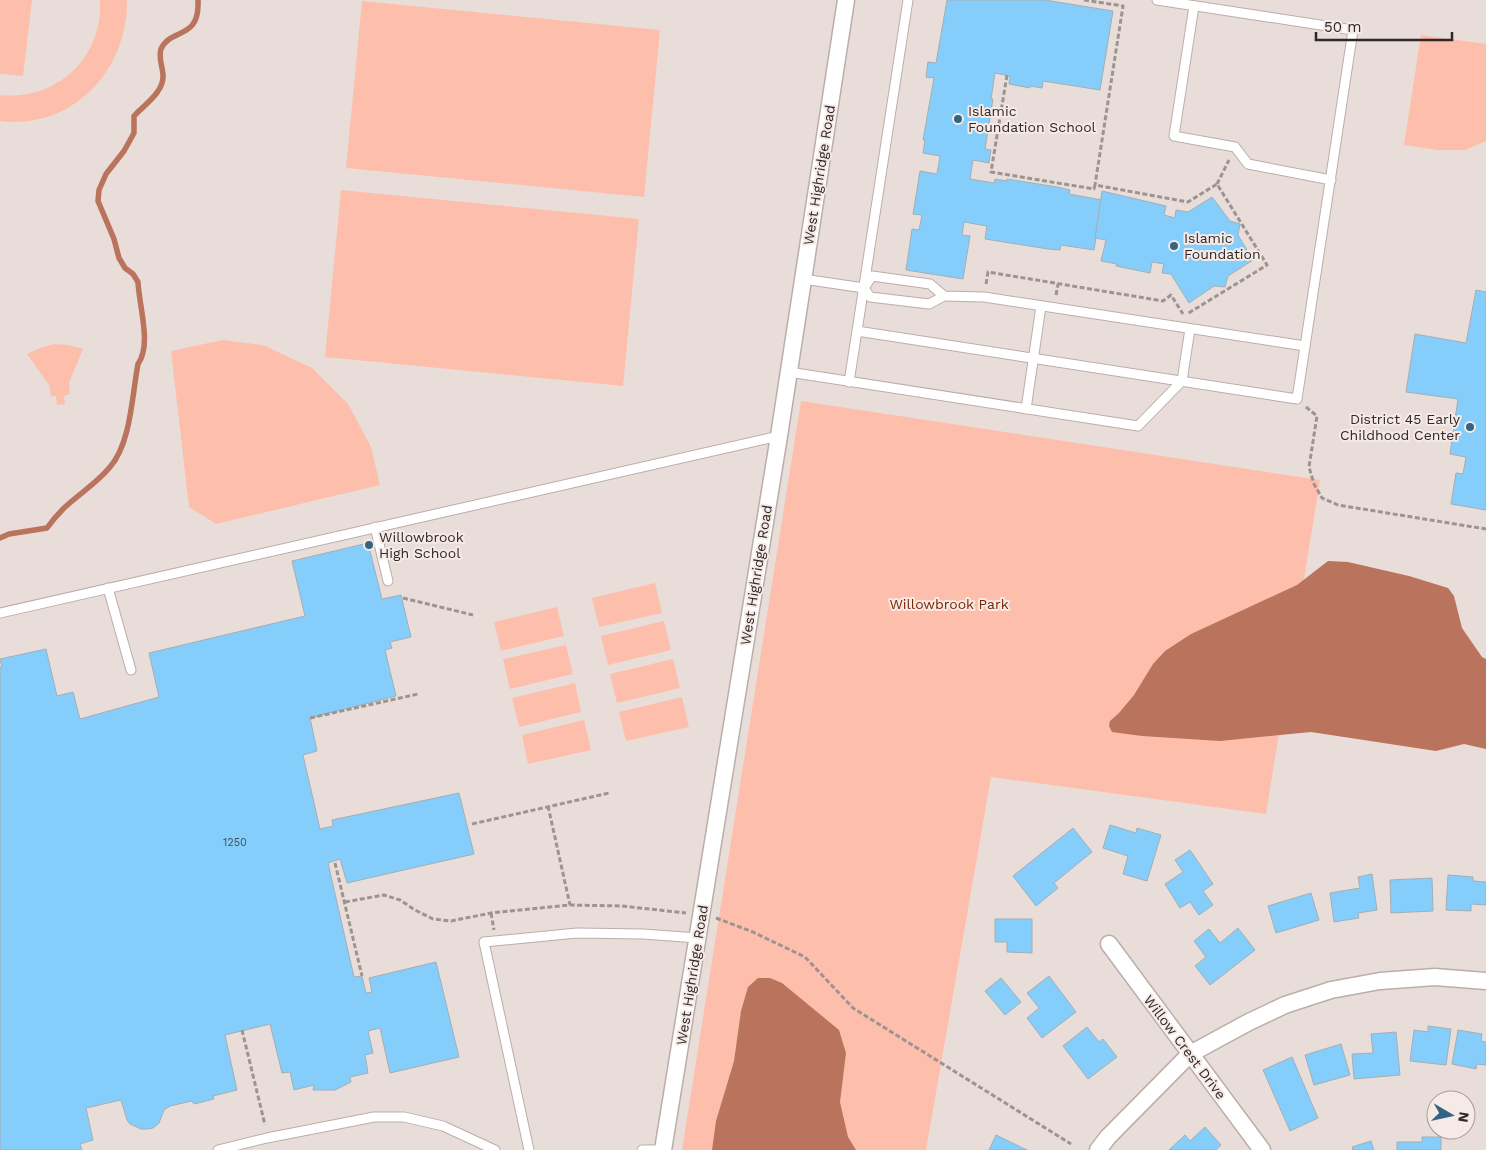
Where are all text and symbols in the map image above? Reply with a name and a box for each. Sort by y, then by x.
scale bar [1316,10,1452,42]
text: 50 m [1324,18,1361,36]
place label: Islamic Foundation School [968,103,1097,135]
street label: West Highridge Road [800,104,838,246]
marker: Islamic Foundation School [952,113,964,125]
place label: Islamic Foundation [1184,230,1261,262]
marker: Islamic Foundation [1168,240,1180,252]
place label: District 45 Early Childhood Center [1340,411,1461,443]
marker: District 45 Early Childhood Center [1464,421,1476,433]
street label: West Highridge Road [737,504,775,646]
place label: Willowbrook High School [379,529,464,561]
marker: Willowbrook High School [363,539,375,551]
park label: Willowbrook Park [889,596,1009,612]
house number: 1250 [223,836,247,849]
street label: West Highridge Road [673,904,711,1046]
street label: Willow Crest Drive [1141,992,1229,1102]
north arrow [1426,1090,1476,1140]
text: N [1455,1111,1473,1123]

